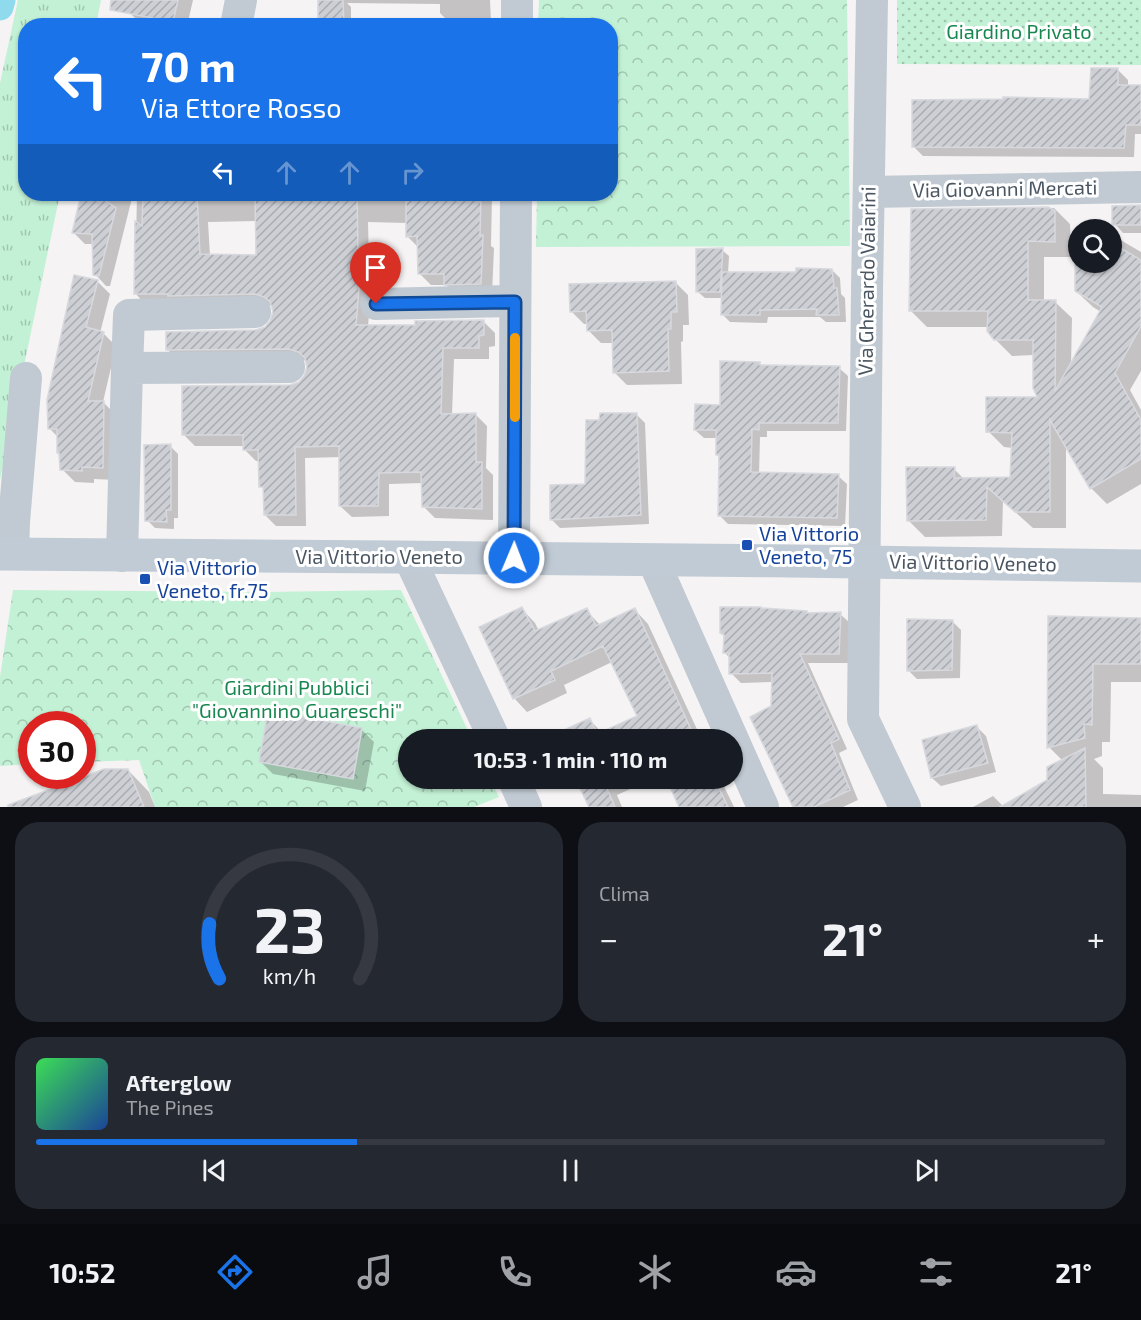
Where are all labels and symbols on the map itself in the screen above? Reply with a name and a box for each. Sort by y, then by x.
park label: Giardino Privato [946,19,1092,43]
street label: Via Giovanni Mercati [912,174,1098,202]
street label: Via Gherardo Vaiarini [852,186,880,376]
pin [350,242,401,304]
place label: Via Vittorio Veneto, 75 [759,521,859,568]
position arrow [482,526,546,590]
marker: Via Vittorio Veneto, 75 [740,538,754,552]
street label: Via Vittorio Veneto [295,544,463,568]
street label: Via Vittorio Veneto [889,549,1057,575]
place label: Via Vittorio Veneto, fr.75 [157,555,269,602]
marker: Via Vittorio Veneto, fr.75 [138,572,152,586]
park label: Giardini Pubblici "Giovannino Guareschi" [192,675,402,722]
speed limit sign: 30 [18,711,96,789]

